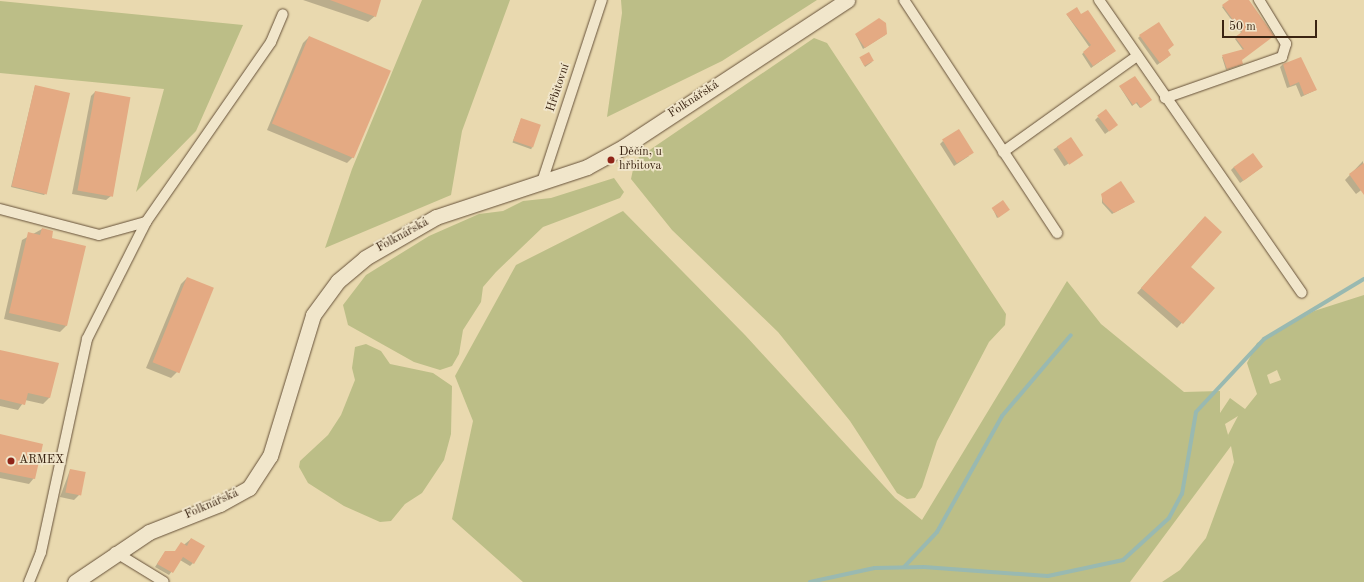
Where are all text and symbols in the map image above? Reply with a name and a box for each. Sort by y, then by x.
scale bar [1224,12,1319,38]
text: 50 m [1229,21,1256,33]
street label: Hřbitovní [545,62,573,114]
street label: Folknářská [666,78,722,122]
place label: Děčín, u hřbitova [619,146,662,174]
marker: Děčín, u hřbitova [606,155,616,165]
street label: Folknářská [374,216,432,256]
place label: ARMEX [19,454,64,468]
marker: ARMEX [6,456,16,466]
street label: Folknářská [183,487,241,523]

